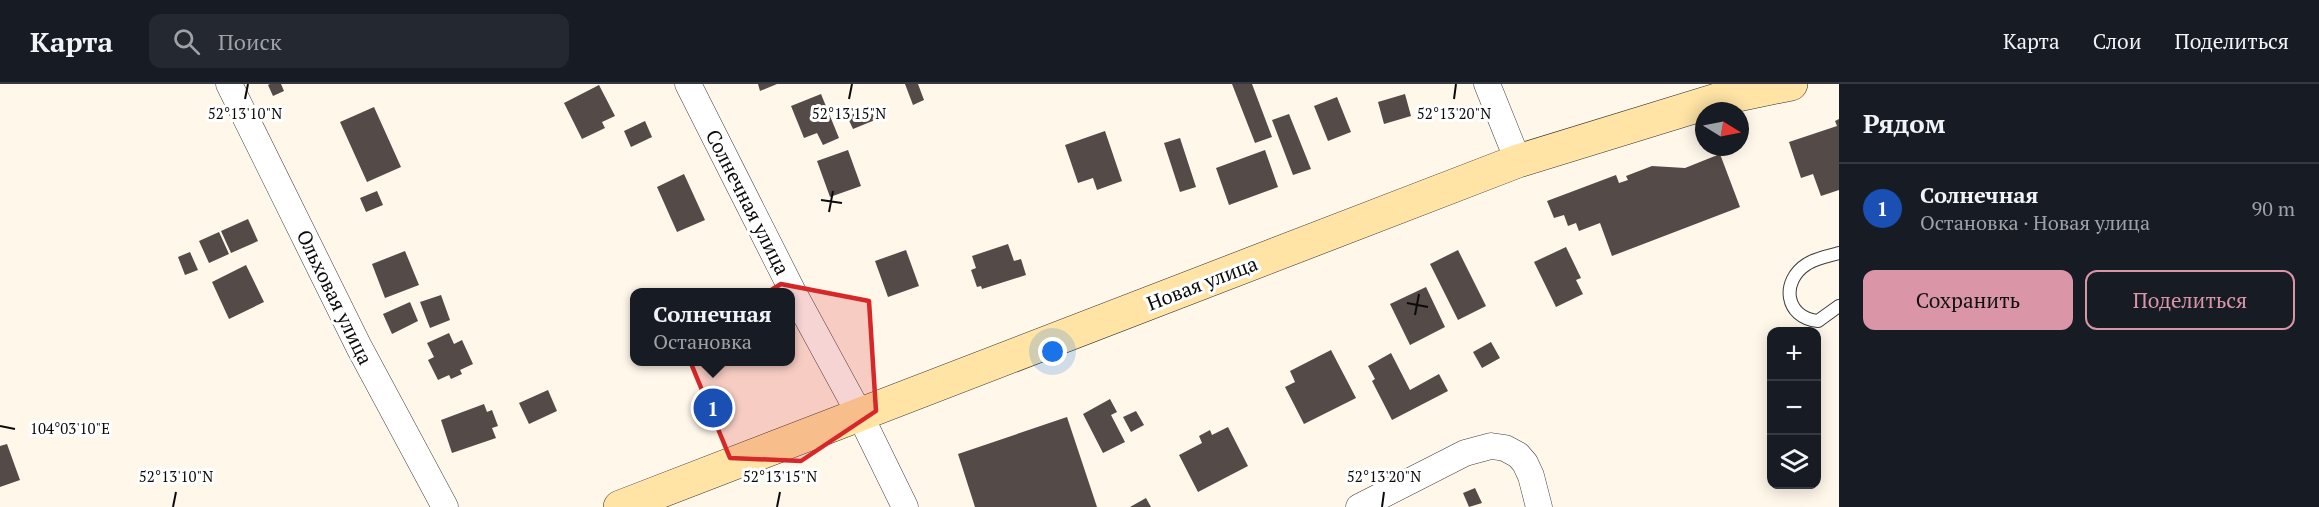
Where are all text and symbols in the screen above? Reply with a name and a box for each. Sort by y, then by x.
search box [149,14,569,68]
text: Карта [30,23,113,60]
icon: search [170,25,203,58]
text: Поиск [218,27,282,56]
text: Карта [2003,27,2060,55]
text: Слои [2093,27,2142,55]
text: Поделиться [2175,27,2289,55]
north arrow [1695,102,1749,156]
text: 52°13'10"N [208,103,282,123]
text: 52°13'15"N [812,103,886,123]
text: 52°13'20"N [1417,103,1491,123]
text: Рядом [1863,106,1946,140]
street label: Солнечная улица [700,125,796,279]
text: Солнечная [1920,180,2038,209]
text: 1 [1877,195,1888,222]
text: 90 m [2252,195,2295,222]
text: Остановка · Новая улица [1920,209,2150,236]
street label: Ольховая улица [291,225,379,369]
street label: Новая улица [1143,249,1261,317]
button: Сохранить [1863,270,2073,330]
button: Поделиться [2085,270,2295,330]
popup [630,288,795,366]
text: Солнечная [653,299,772,328]
map controls [1767,327,1821,489]
button: + [1767,327,1821,381]
text: Остановка [653,328,752,355]
your location [1038,337,1067,366]
button: − [1767,381,1821,435]
pin: 1 [694,386,732,430]
text: 104°03'10"E [30,418,110,438]
button: layers [1767,435,1821,489]
text: 52°13'10"N [139,466,213,486]
text: 52°13'15"N [743,466,817,486]
text: 52°13'20"N [1347,466,1421,486]

